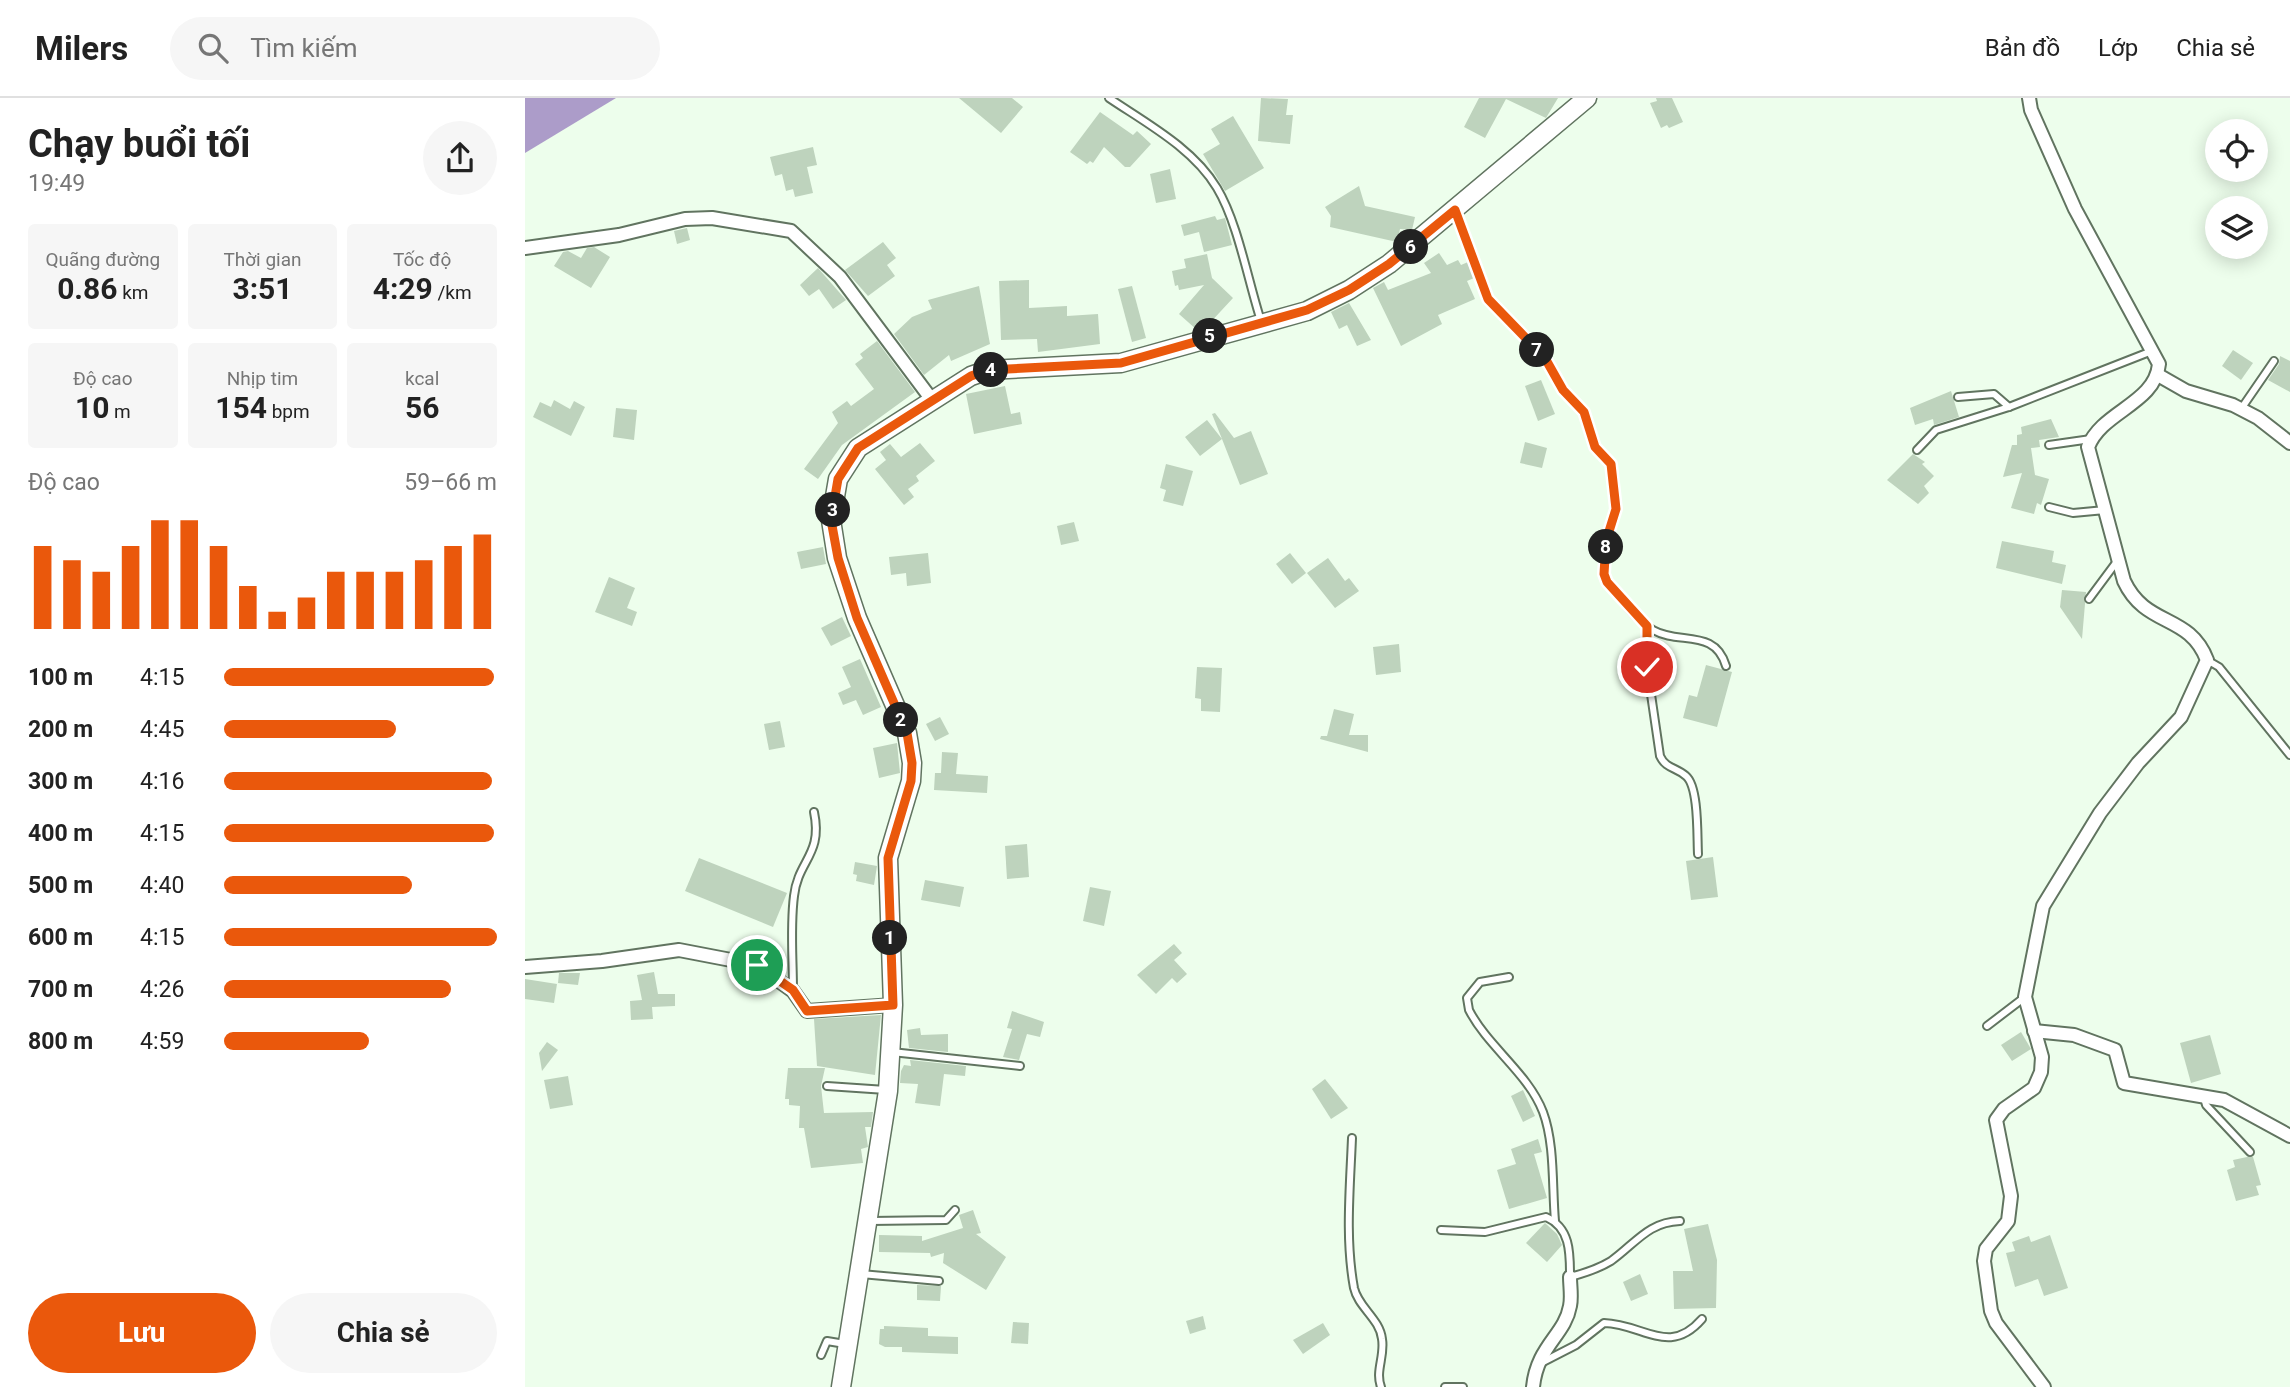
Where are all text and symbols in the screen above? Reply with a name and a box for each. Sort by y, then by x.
search box [170,17,660,80]
text: Milers [35,29,128,68]
icon: search [194,29,232,67]
text: Tìm kiếm [250,33,358,63]
text: Bản đồ [1985,34,2060,62]
text: Lớp [2098,34,2138,62]
text: Chia sẻ [2176,34,2255,62]
map controls [2205,119,2268,259]
button: locate [2205,119,2268,182]
button: share [423,121,497,195]
text: Chạy buổi tối [28,122,250,166]
text: 19:49 [28,170,85,197]
button: layers [2205,196,2268,259]
pin: 6 [1393,230,1428,264]
text: 6 [1405,235,1416,258]
text: Quãng đường [45,248,160,271]
text: Thời gian [223,248,302,271]
text: Tốc độ [393,248,451,271]
text: 0.86 [57,271,117,306]
text: 3:51 [232,271,293,306]
text: 4:29 [373,271,433,306]
text: km [117,281,149,304]
text: /km [433,281,472,304]
pin: 5 [1193,318,1227,354]
text: 5 [1204,324,1215,347]
pin: 7 [1520,332,1555,368]
text: 7 [1531,338,1542,361]
pin: 4 [973,352,1009,388]
text: 4 [985,358,996,381]
text: Độ cao [73,367,133,390]
text: Nhịp tim [227,367,298,390]
text: kcal [405,367,439,390]
text: 10 [75,390,109,425]
text: 154 [215,390,267,425]
text: 56 [405,390,439,425]
text: m [109,400,131,423]
text: bpm [267,400,310,423]
text: Độ cao [28,469,100,496]
text: 59–66 m [404,469,497,496]
pin: 3 [815,492,851,528]
text: 3 [827,498,838,521]
pin: 8 [1589,530,1623,564]
text: 8 [1600,535,1611,558]
pin [1617,637,1677,697]
icon: check [1628,648,1666,686]
text: 100 m [28,664,93,691]
text: 4:15 [140,664,184,691]
pin: 2 [883,702,919,738]
text: 2 [895,708,906,731]
text: 200 m [28,716,93,743]
text: 4:45 [140,716,184,743]
text: 300 m [28,768,93,795]
text: 4:16 [140,768,184,795]
text: 400 m [28,820,93,847]
text: 4:15 [140,820,184,847]
text: 500 m [28,872,93,899]
text: 4:40 [140,872,184,899]
pin: 1 [873,920,907,956]
text: 600 m [28,924,93,951]
text: 4:15 [140,924,184,951]
text: 1 [884,926,895,949]
pin [727,935,787,995]
icon: arrive [738,946,776,984]
text: 700 m [28,976,93,1003]
text: 4:26 [140,976,184,1003]
text: 800 m [28,1028,93,1055]
text: 4:59 [140,1028,184,1055]
button: Lưu [28,1293,256,1373]
button: Chia sẻ [270,1293,497,1373]

